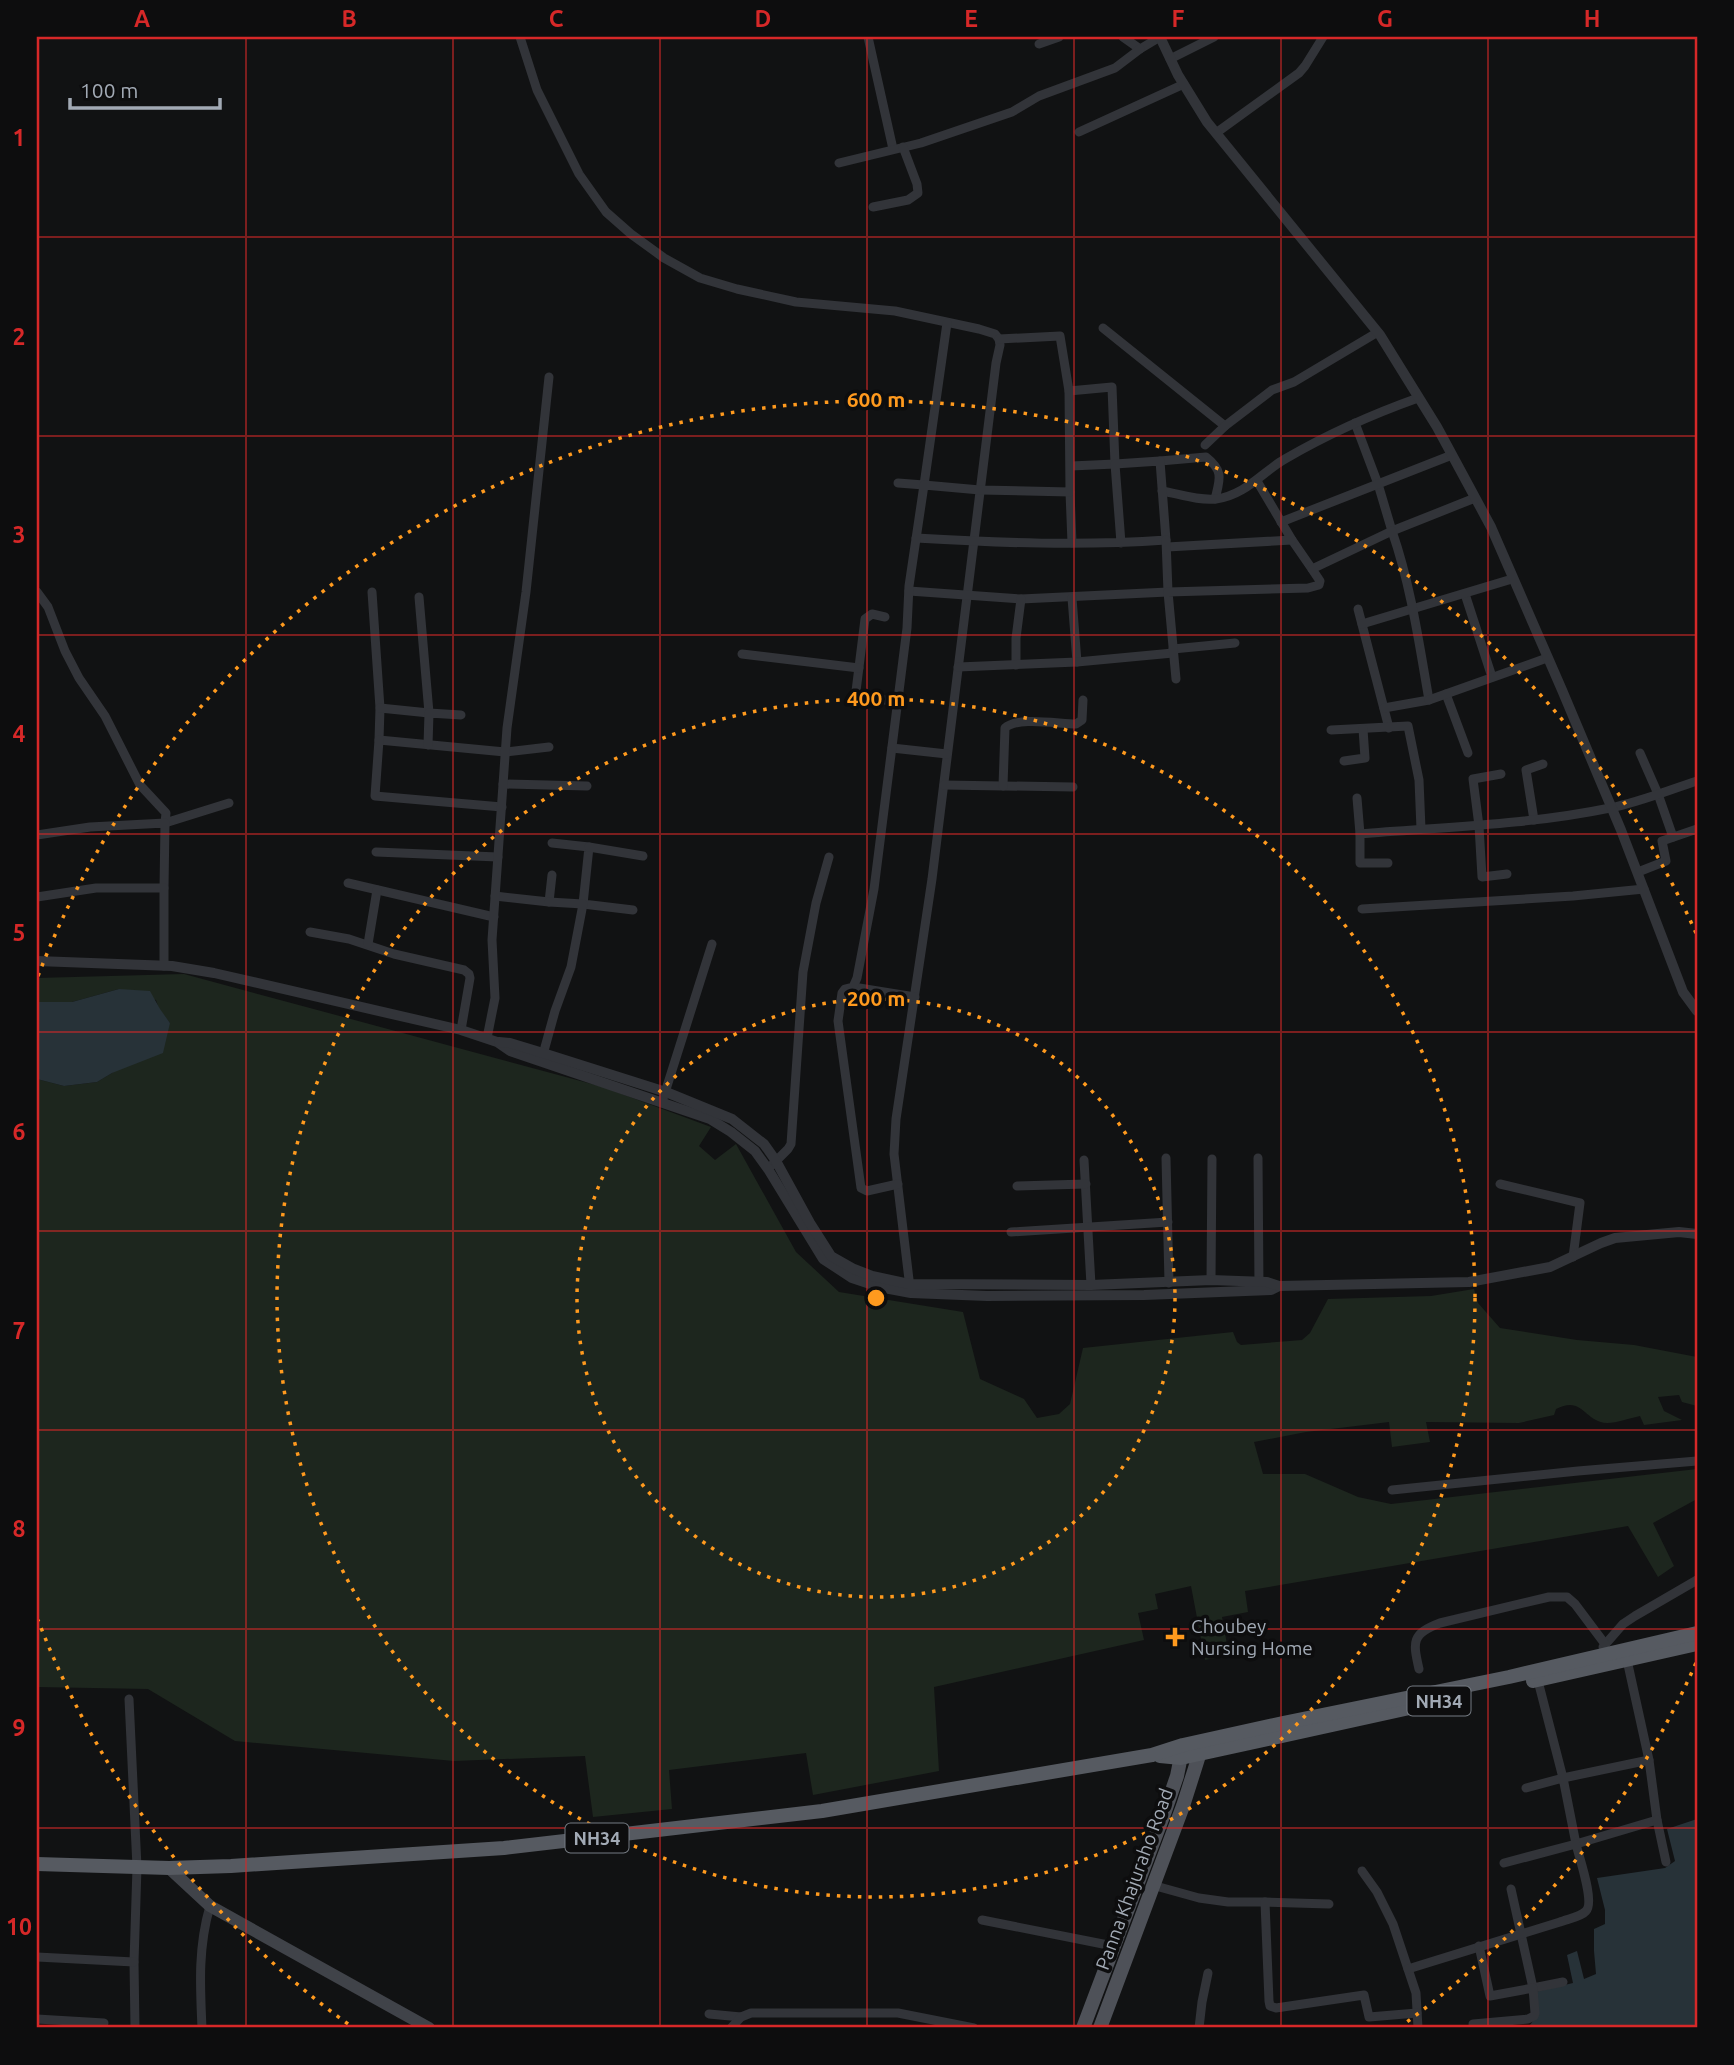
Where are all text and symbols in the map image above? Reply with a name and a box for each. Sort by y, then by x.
text: A [134,6,150,31]
text: B [341,6,357,31]
text: C [549,6,564,31]
text: D [755,6,771,31]
text: E [964,6,978,31]
text: F [1172,6,1185,31]
text: G [1377,6,1393,31]
text: H [1584,6,1600,31]
scale bar [70,66,220,110]
text: 100 m [80,78,138,102]
text: 1 [13,125,25,150]
text: 2 [13,324,25,349]
text: 600 m [847,387,905,411]
text: 3 [13,522,25,547]
text: 400 m [847,686,905,710]
text: 4 [13,721,26,746]
text: 5 [13,920,25,945]
text: 200 m [847,986,905,1010]
text: 6 [13,1119,26,1144]
centre of rings [864,1286,888,1310]
text: 7 [13,1318,25,1343]
text: 8 [13,1516,25,1541]
place label: Choubey Nursing Home [1191,1615,1313,1659]
marker: Choubey Nursing Home [1165,1627,1185,1647]
road number: NH34 [1408,1686,1470,1716]
text: 9 [13,1715,25,1740]
street label: Panna Khajuraho Road [1091,1785,1177,1973]
road number: NH34 [566,1824,628,1852]
text: 10 [6,1914,32,1939]

